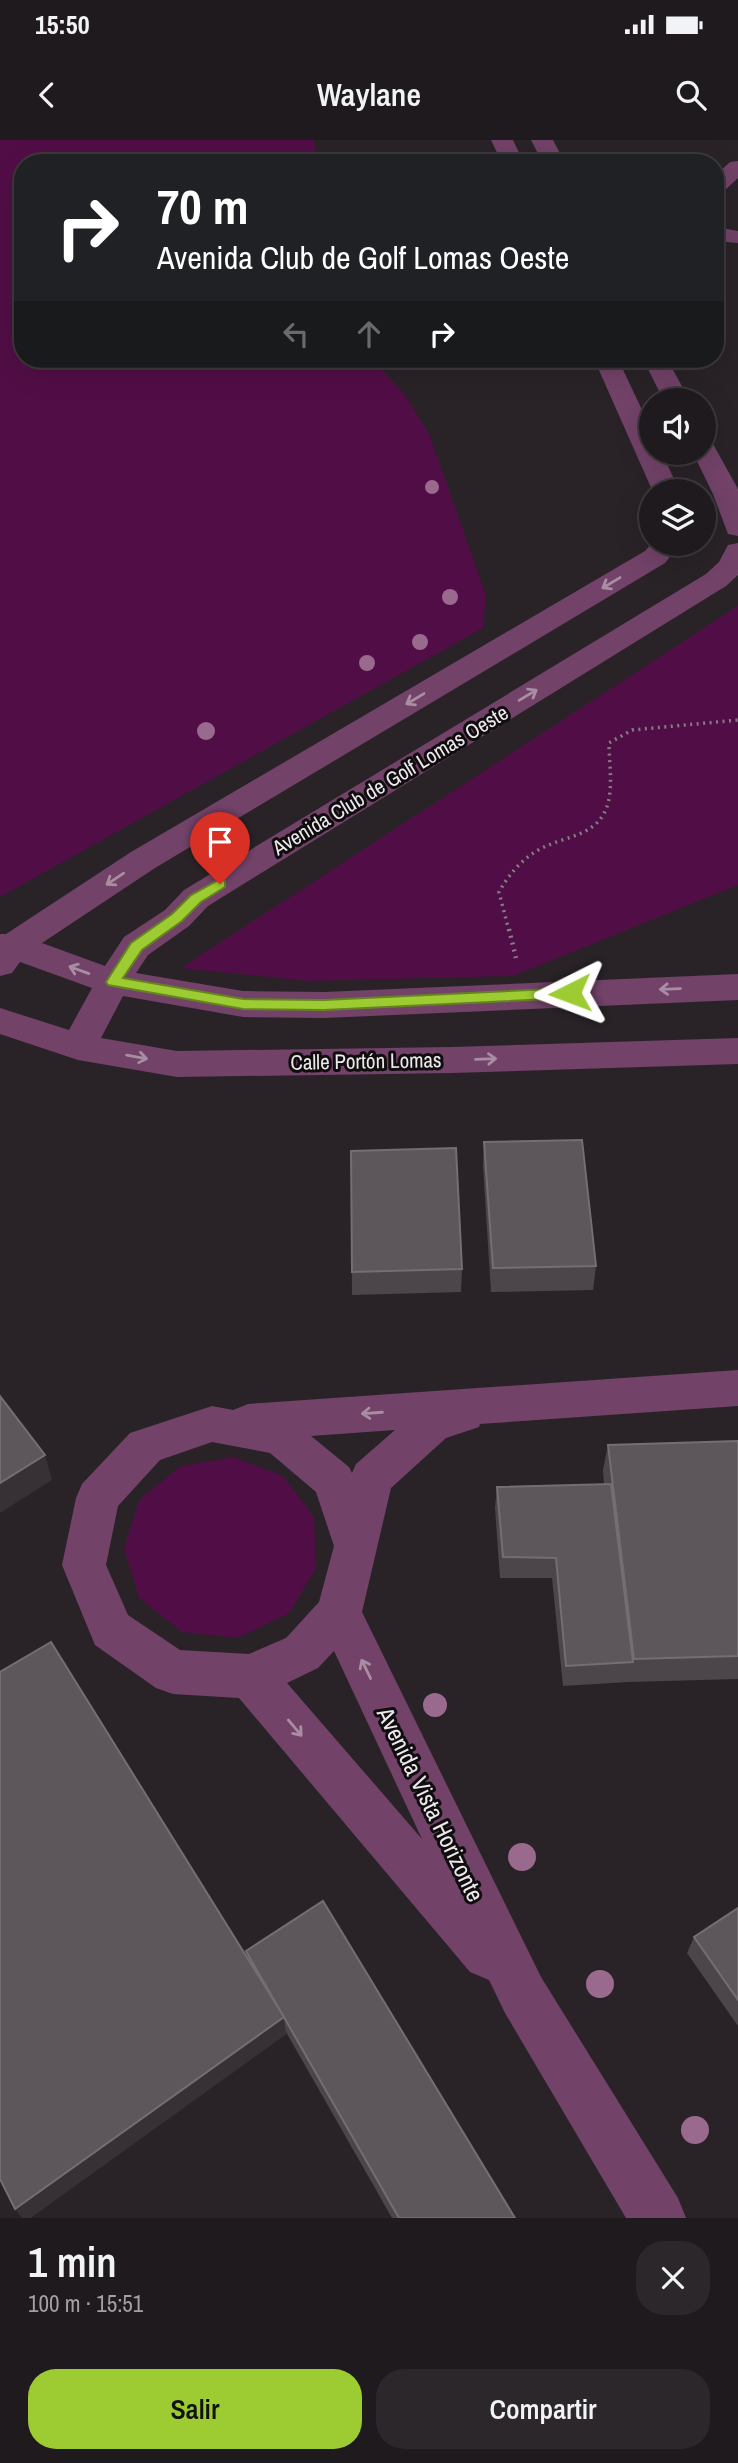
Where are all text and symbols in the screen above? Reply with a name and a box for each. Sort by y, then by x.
text: 15:50 [35,7,90,42]
text: Waylane [317,73,421,116]
icon: back [28,76,66,114]
icon: search [672,76,710,114]
text: 70 m [157,173,249,239]
icon: right [42,182,133,273]
text: Avenida Club de Golf Lomas Oeste [157,236,569,279]
icon: left [277,315,315,353]
icon: ahead [350,315,388,353]
icon: right [423,315,461,353]
map controls [639,388,716,556]
button: sound [639,388,716,465]
button: layers [639,479,716,556]
one-way arrow [601,576,621,590]
one-way arrow [518,688,538,702]
one-way arrow [406,692,426,706]
street label: Avenida Club de Golf Lomas Oeste [266,698,513,863]
pin [190,812,250,884]
icon: arrive [201,823,239,861]
one-way arrow [106,871,125,886]
position arrow [533,956,607,1030]
one-way arrow [69,963,91,975]
one-way arrow [659,982,682,996]
street label: Calle Portón Lomas [290,1045,442,1077]
one-way arrow [125,1051,148,1064]
one-way arrow [474,1052,497,1066]
one-way arrow [361,1407,384,1420]
one-way arrow [359,1659,372,1680]
street label: Avenida Vista Horizonte [370,1701,492,1907]
one-way arrow [287,1719,303,1737]
text: 1 min [28,2234,117,2290]
button: close [636,2241,710,2315]
text: 100 m · 15:51 [28,2288,143,2319]
button: Salir [28,2369,362,2449]
button: Compartir [376,2369,710,2449]

